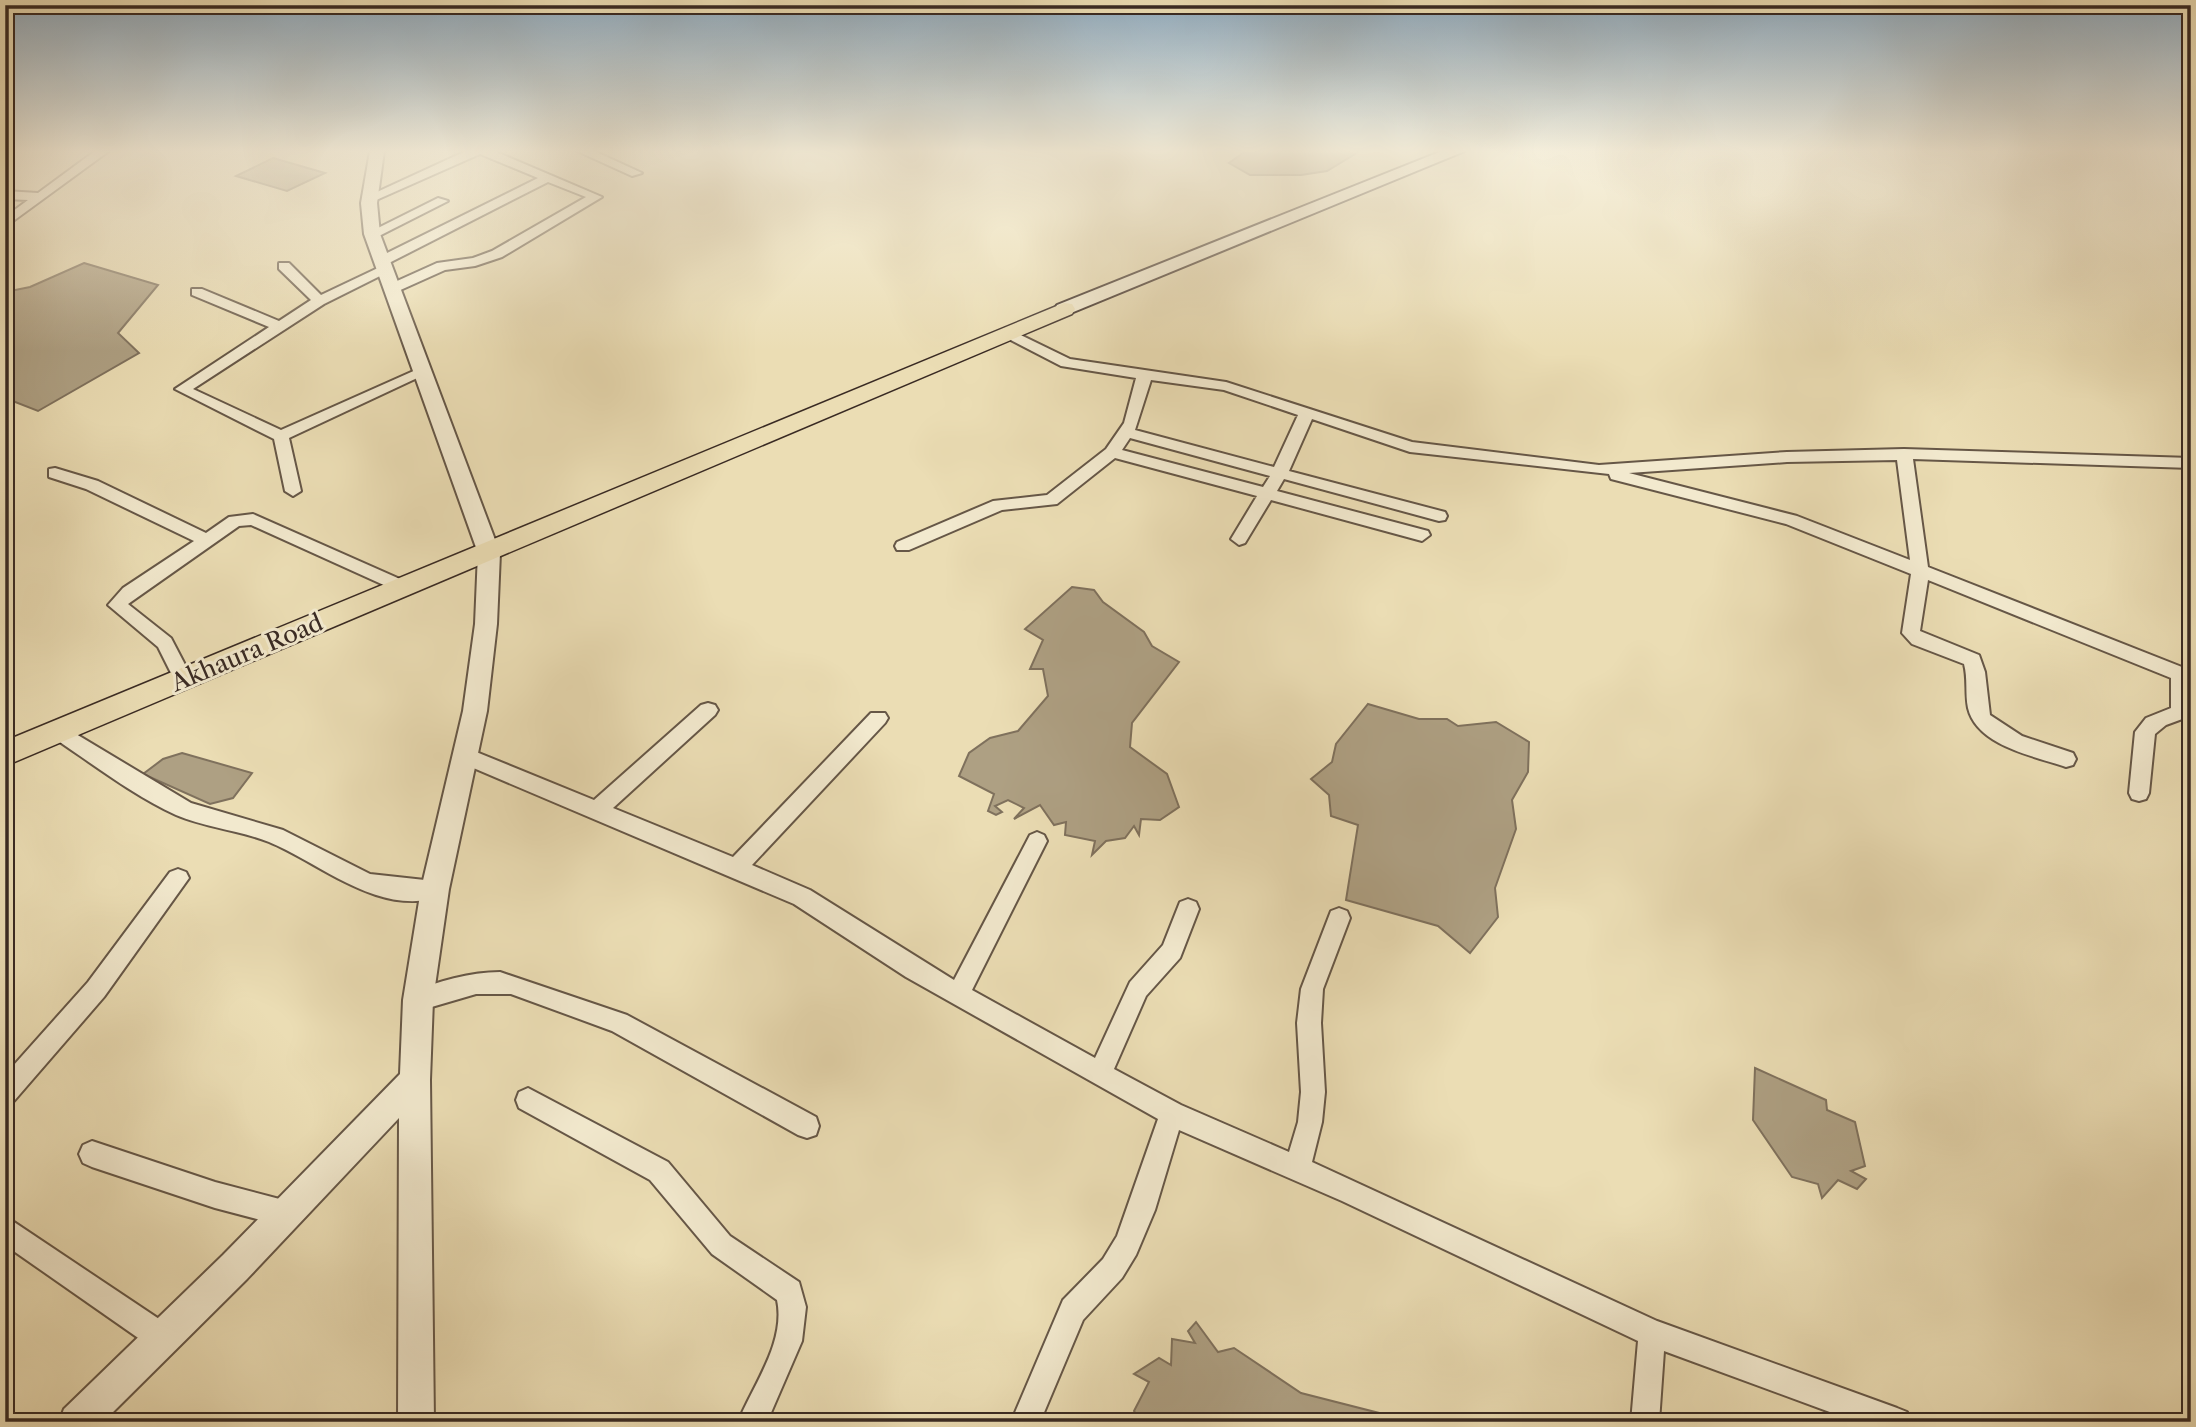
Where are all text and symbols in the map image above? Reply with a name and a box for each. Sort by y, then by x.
street label: Akhaura Road [166,607,327,698]

